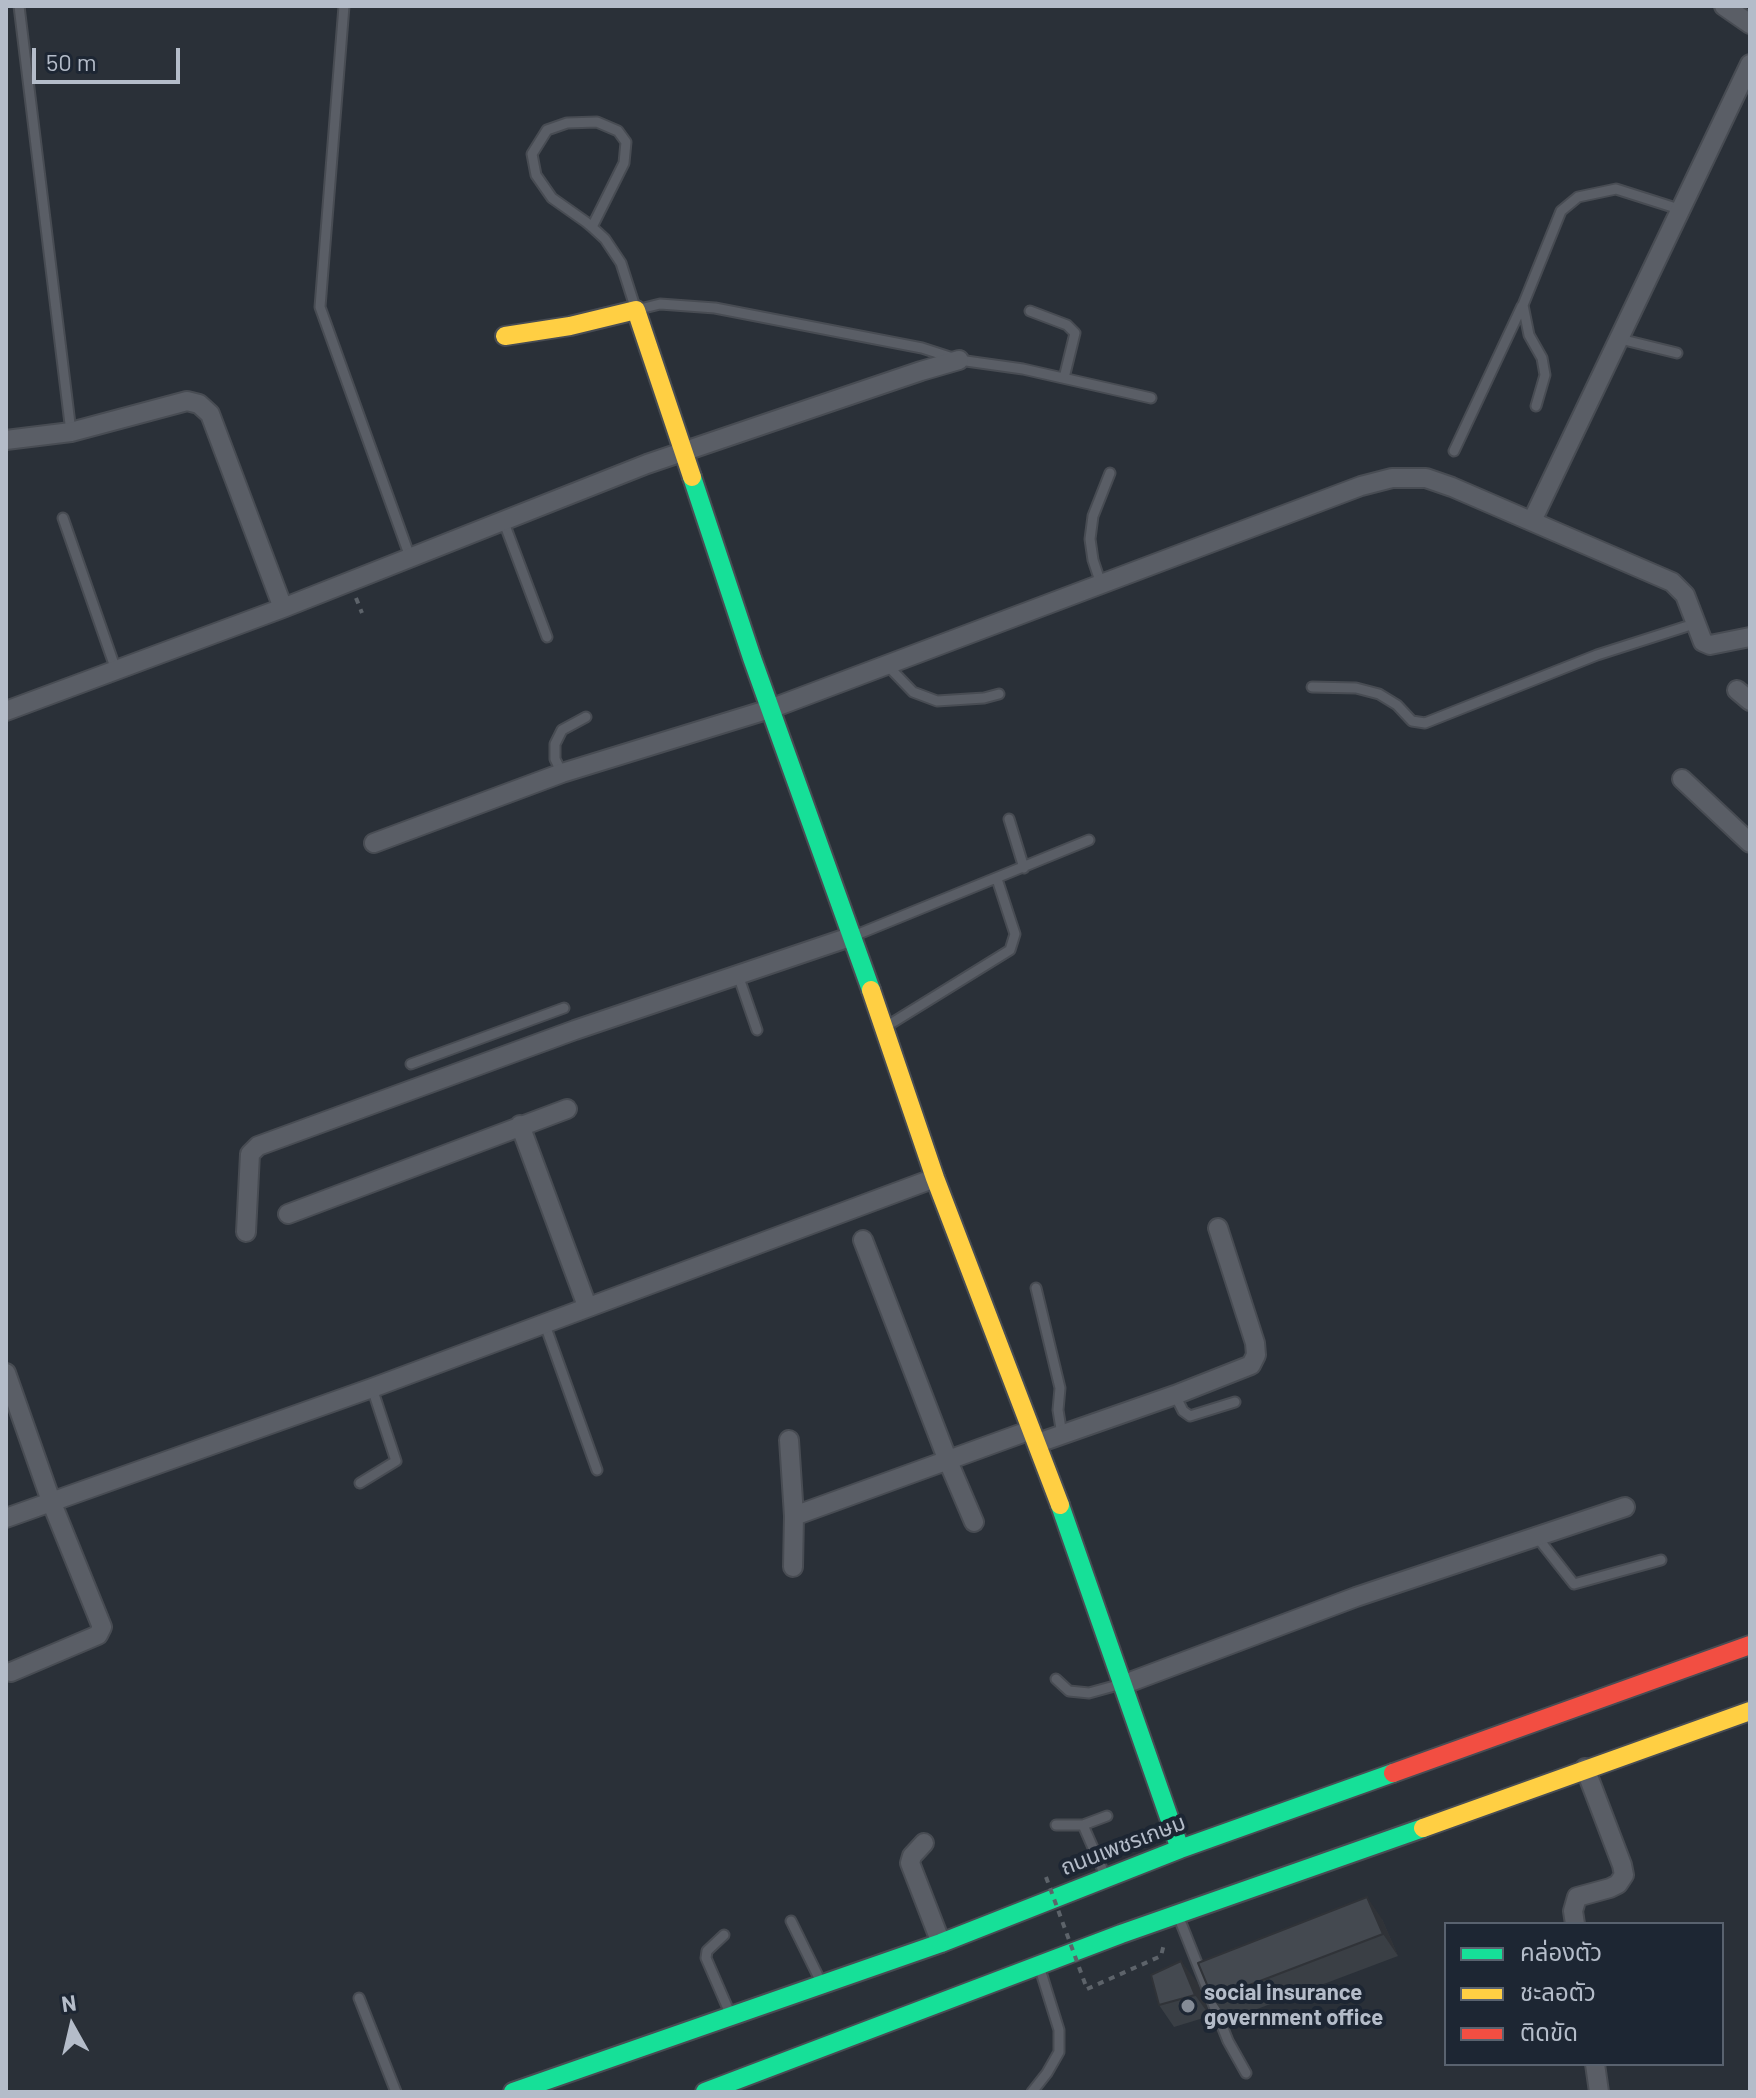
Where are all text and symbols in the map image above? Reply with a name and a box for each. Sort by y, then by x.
scale bar [36,32,184,82]
text: 50 m [46,47,97,76]
street label: ถนนเพชรเกษม [1057,1809,1189,1881]
legend [1444,1922,1724,2066]
text: คล่องตัว [1520,1937,1602,1966]
text: ชะลอตัว [1520,1977,1596,2006]
place label: social insurance government office [1204,1980,1383,2032]
north arrow [32,1986,112,2066]
text: N [60,1988,78,2016]
marker: social insurance government office [1179,1997,1197,2015]
text: ติดขัด [1520,2017,1578,2046]

